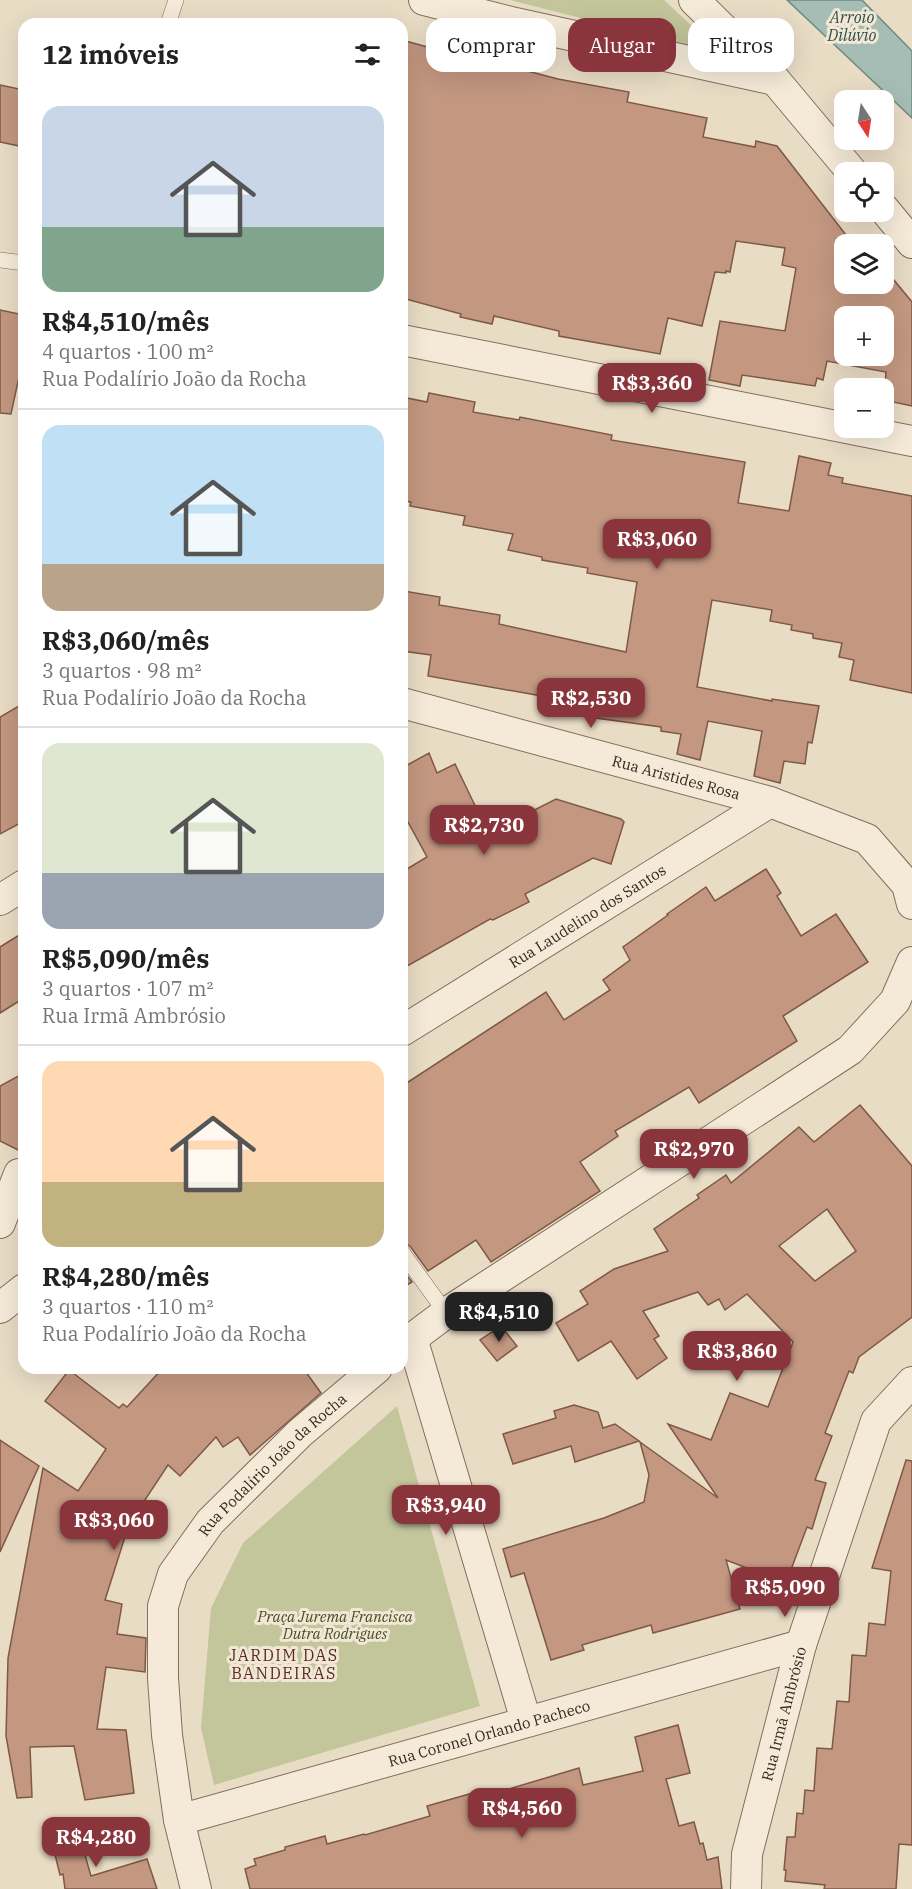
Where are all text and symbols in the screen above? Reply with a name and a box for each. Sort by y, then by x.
water label: Arroio Dilúvio [827,7,877,45]
chip: Comprar [426,18,556,72]
chip: Alugar [568,18,676,72]
chip: Filtros [688,18,794,72]
text: 12 imóveis [42,37,179,71]
icon: filters [351,38,384,71]
north arrow [834,90,894,150]
map controls [834,90,894,438]
icon: home [159,145,267,253]
button: locate [834,162,894,222]
button: layers [834,234,894,294]
text: R$4,510/mês [42,304,209,338]
button: + [834,306,894,366]
text: 4 quartos · 100 m² [42,338,213,365]
pin: R$3,360 [597,363,707,414]
text: Rua Podalírio João da Rocha [42,365,307,392]
text: R$3,360 [612,369,692,396]
button: − [834,378,894,438]
icon: home [159,464,267,572]
pin: R$3,060 [602,519,712,570]
text: R$3,060 [617,525,697,552]
text: R$3,060/mês [42,623,209,657]
text: 3 quartos · 98 m² [42,657,201,684]
pin: R$2,530 [536,678,646,729]
text: Rua Podalírio João da Rocha [42,684,307,711]
text: R$2,530 [551,684,631,711]
street label: Rua Aristides Rosa [610,750,742,803]
icon: home [159,782,267,890]
pin: R$2,730 [429,805,539,856]
text: R$2,730 [444,811,524,838]
street label: Rua Laudelino dos Santos [505,860,669,972]
text: R$5,090/mês [42,941,209,975]
text: 3 quartos · 107 m² [42,975,213,1002]
text: Rua Irmã Ambrósio [42,1002,226,1029]
icon: home [159,1100,267,1208]
pin: R$2,970 [639,1129,749,1180]
text: R$2,970 [654,1135,734,1162]
text: R$4,280/mês [42,1259,209,1293]
pin: R$4,510 [444,1292,554,1343]
text: 3 quartos · 110 m² [42,1293,213,1320]
text: R$4,510 [459,1298,539,1325]
text: Rua Podalírio João da Rocha [42,1320,307,1347]
pin: R$3,860 [682,1331,792,1382]
text: R$3,860 [697,1337,777,1364]
street label: Rua Podalírio João da Rocha [194,1389,350,1540]
pin: R$3,940 [391,1485,501,1536]
text: R$3,940 [406,1491,486,1518]
pin: R$3,060 [59,1500,169,1551]
text: R$3,060 [74,1506,154,1533]
pin: R$5,090 [730,1567,840,1618]
text: R$5,090 [745,1573,825,1600]
park label: Praça Jurema Francisca Dutra Rodrigues [256,1607,413,1643]
street label: Rua Irmã Ambrósio [757,1644,810,1783]
district label: JARDIM DAS BANDEIRAS [229,1645,339,1683]
street label: Rua Coronel Orlando Pacheco [386,1695,592,1770]
pin: R$4,560 [467,1788,577,1839]
text: R$4,560 [482,1794,562,1821]
pin: R$4,280 [41,1817,151,1868]
text: R$4,280 [56,1823,136,1850]

